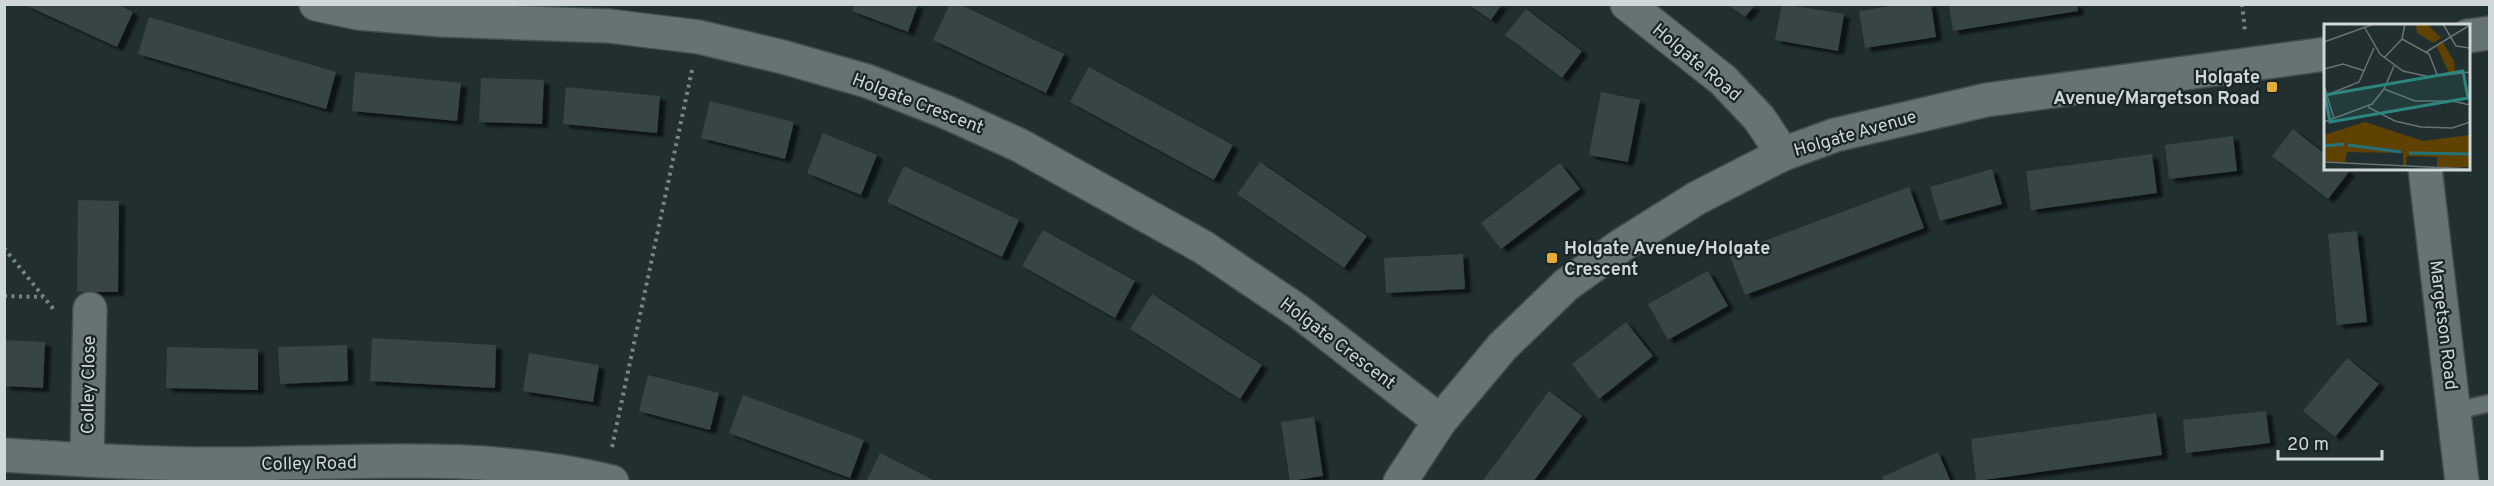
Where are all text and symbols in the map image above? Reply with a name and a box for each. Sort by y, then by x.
street label: Holgate Road [1647,19,1745,107]
inset map [2324,24,2470,170]
place label: Holgate Avenue/Margetson Road [2053,67,2260,111]
street label: Holgate Crescent [848,69,986,140]
marker: Holgate Avenue/Margetson Road [2265,80,2279,94]
street label: Holgate Avenue [1791,106,1920,163]
place label: Holgate Avenue/Holgate Crescent [1564,238,1770,282]
marker: Holgate Avenue/Holgate Crescent [1545,251,1559,265]
street label: Margetson Road [2423,259,2462,391]
street label: Holgate Crescent [1275,293,1400,395]
street label: Colley Close [77,336,102,434]
scale bar [2278,423,2382,461]
text: 20 m [2287,434,2329,457]
street label: Colley Road [261,452,357,477]

